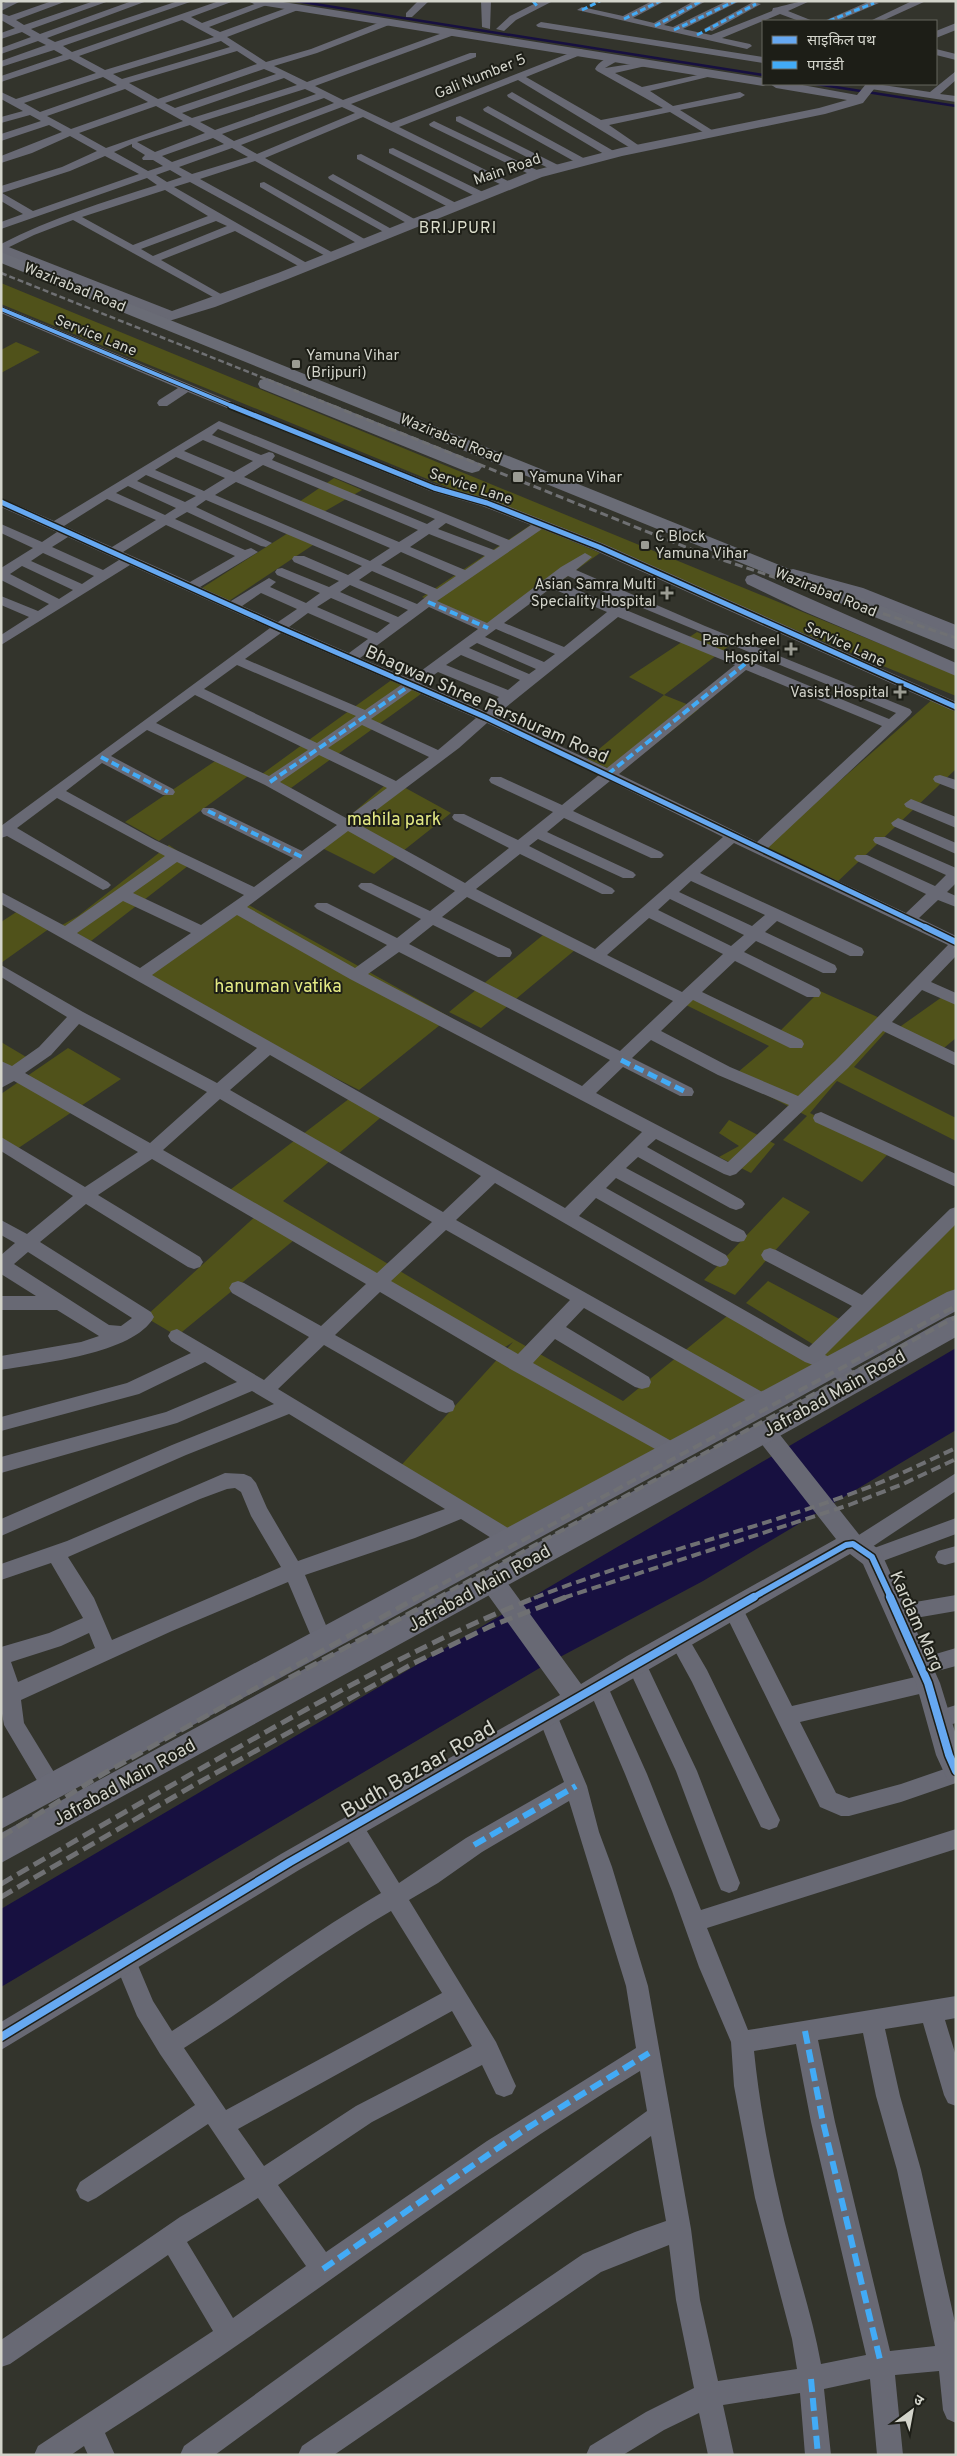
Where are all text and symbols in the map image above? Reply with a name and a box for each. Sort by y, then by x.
legend [762,20,937,85]
text: साइकिल पथ [807,32,876,51]
street label: Gali Number 5 [432,50,529,104]
text: पगडंडी [807,57,845,76]
street label: Main Road [471,150,544,191]
district label: BRIJPURI [419,219,497,239]
street label: Wazirabad Road [21,259,128,317]
street label: Service Lane [52,311,139,361]
place label: Yamuna Vihar (Brijpuri) [306,347,399,383]
marker: Yamuna Vihar (Brijpuri) [290,358,302,370]
street label: Wazirabad Road [397,410,504,468]
street label: Service Lane [426,465,515,510]
place label: Yamuna Vihar [529,469,622,488]
marker: Yamuna Vihar [511,470,525,484]
place label: C Block Yamuna Vihar [655,528,748,564]
marker: C Block Yamuna Vihar [639,539,651,551]
street label: Wazirabad Road [772,564,879,622]
place label: Asian Samra Multi Speciality Hospital [531,576,656,612]
marker: Asian Samra Multi Speciality Hospital [660,586,674,600]
street label: Service Lane [801,618,888,672]
place label: Panchsheel Hospital [702,632,780,668]
street label: Bhagwan Shree Parshuram Road [361,641,612,770]
marker: Panchsheel Hospital [784,642,798,656]
place label: Vasist Hospital [790,684,889,703]
marker: Vasist Hospital [893,685,907,699]
park label: mahila park [347,809,441,832]
park label: hanuman vatika [214,976,342,999]
street label: Jafrabad Main Road [759,1346,910,1443]
street label: Jafrabad Main Road [404,1541,555,1638]
street label: Kardam Marg [883,1568,948,1675]
street label: Budh Bazaar Road [337,1715,501,1825]
street label: Jafrabad Main Road [49,1735,200,1832]
north arrow [887,2386,937,2436]
text: उ [910,2392,927,2411]

